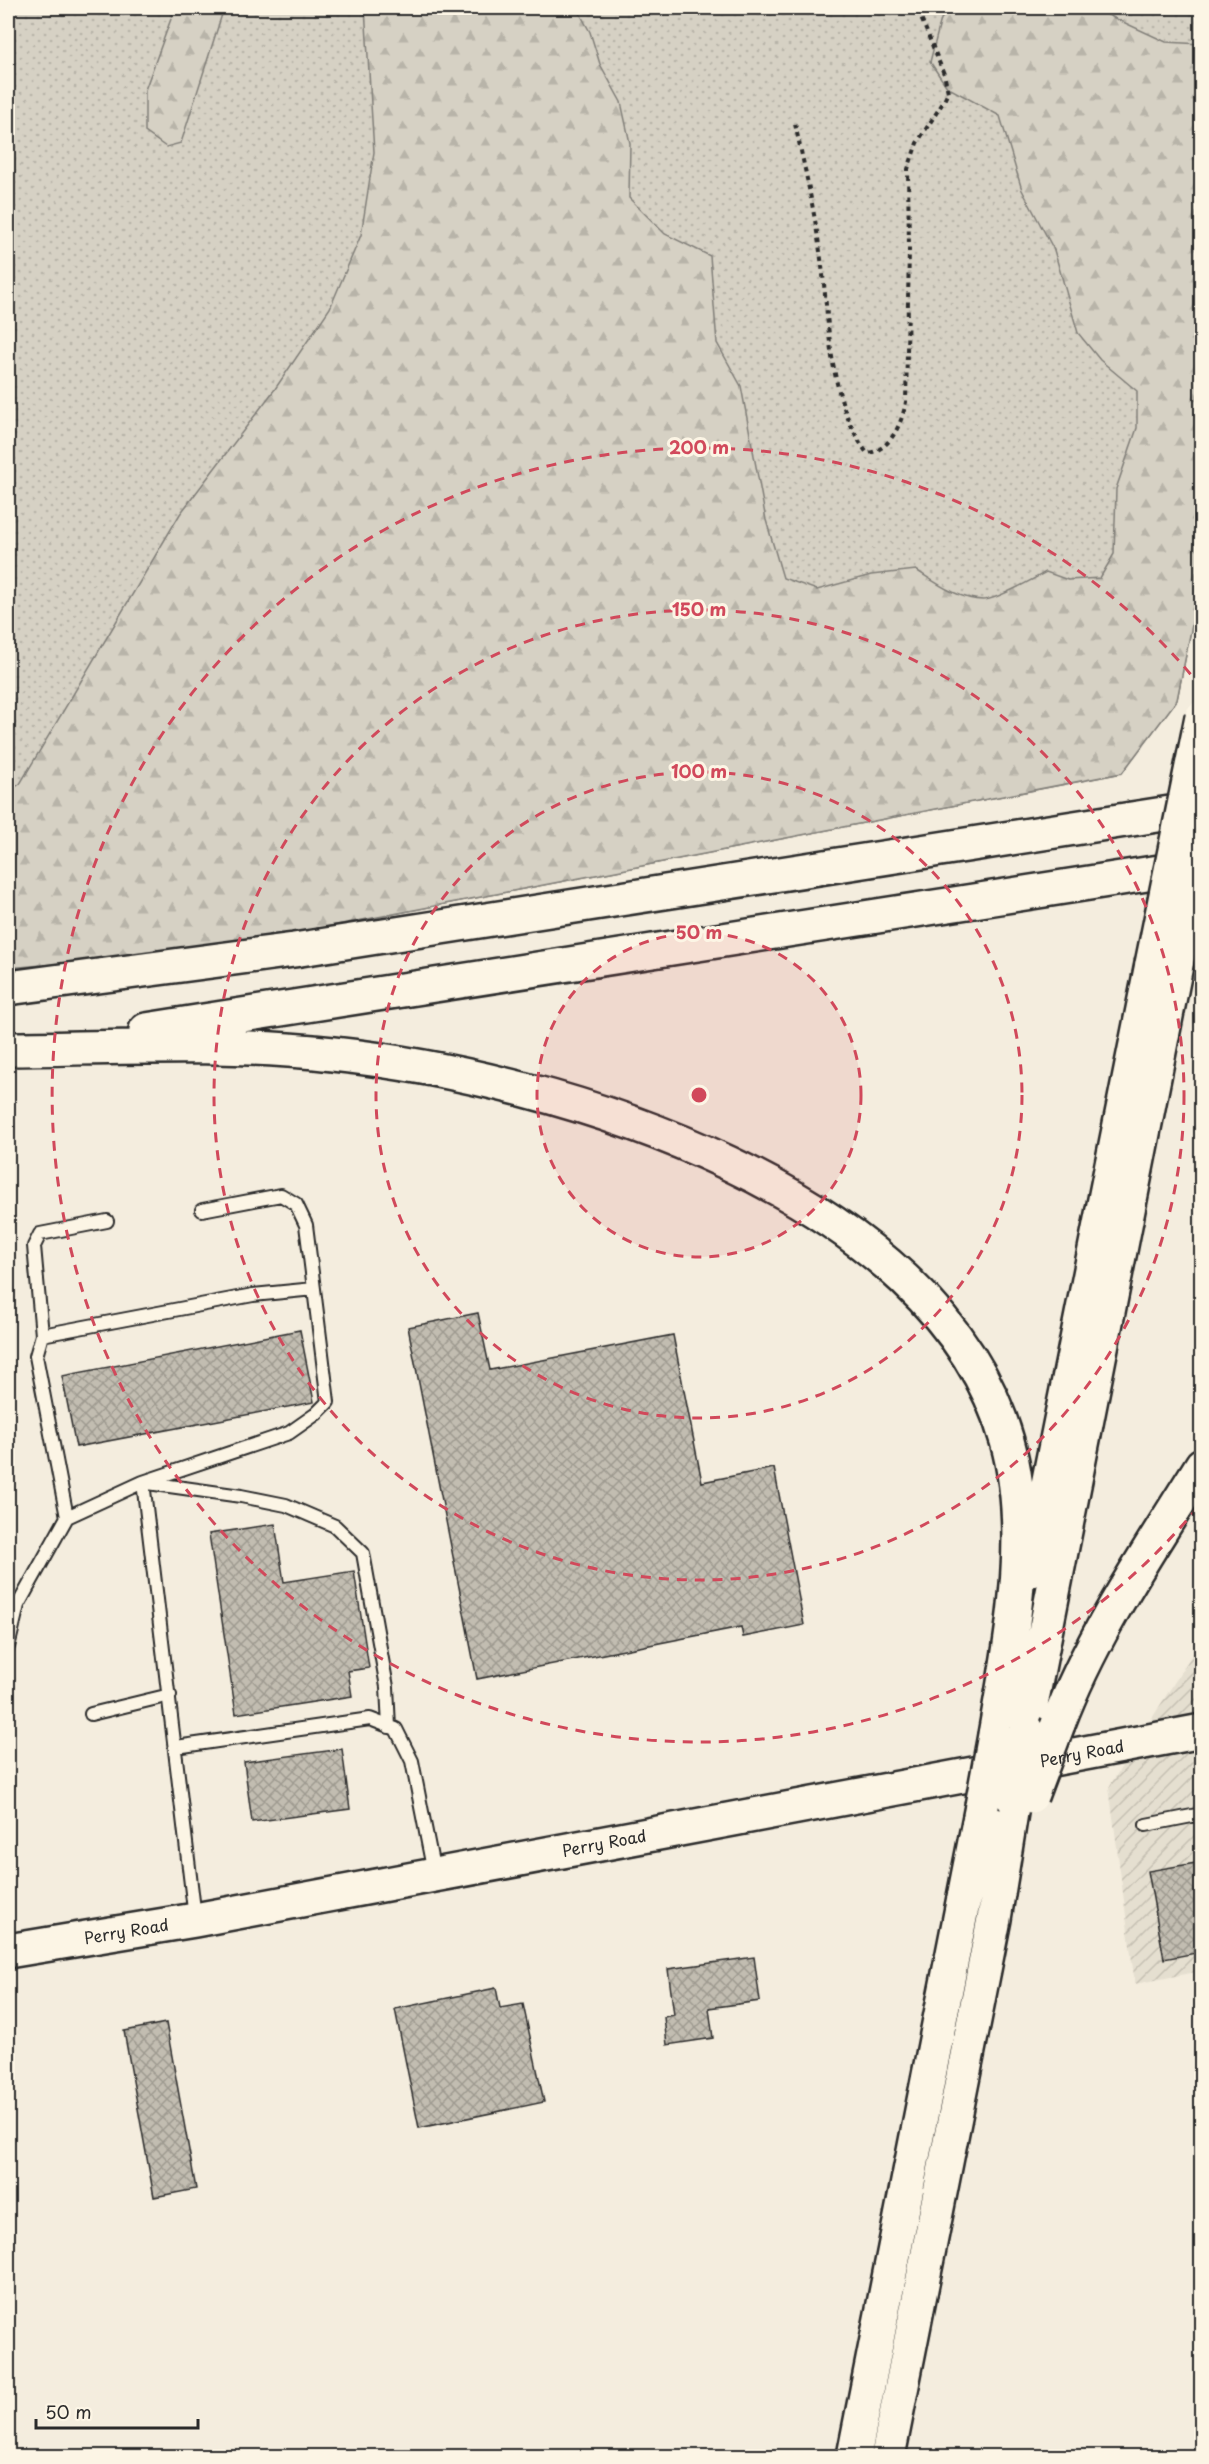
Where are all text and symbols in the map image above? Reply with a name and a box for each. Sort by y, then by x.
text: 200 m [669,433,729,460]
text: 150 m [672,595,726,622]
text: 100 m [671,757,727,784]
text: 50 m [676,918,722,945]
centre of rings [689,1085,709,1105]
street label: Perry Road [1038,1733,1126,1772]
street label: Perry Road [560,1823,648,1862]
street label: Perry Road [82,1912,170,1949]
scale bar [36,2392,198,2430]
text: 50 m [45,2398,92,2425]

